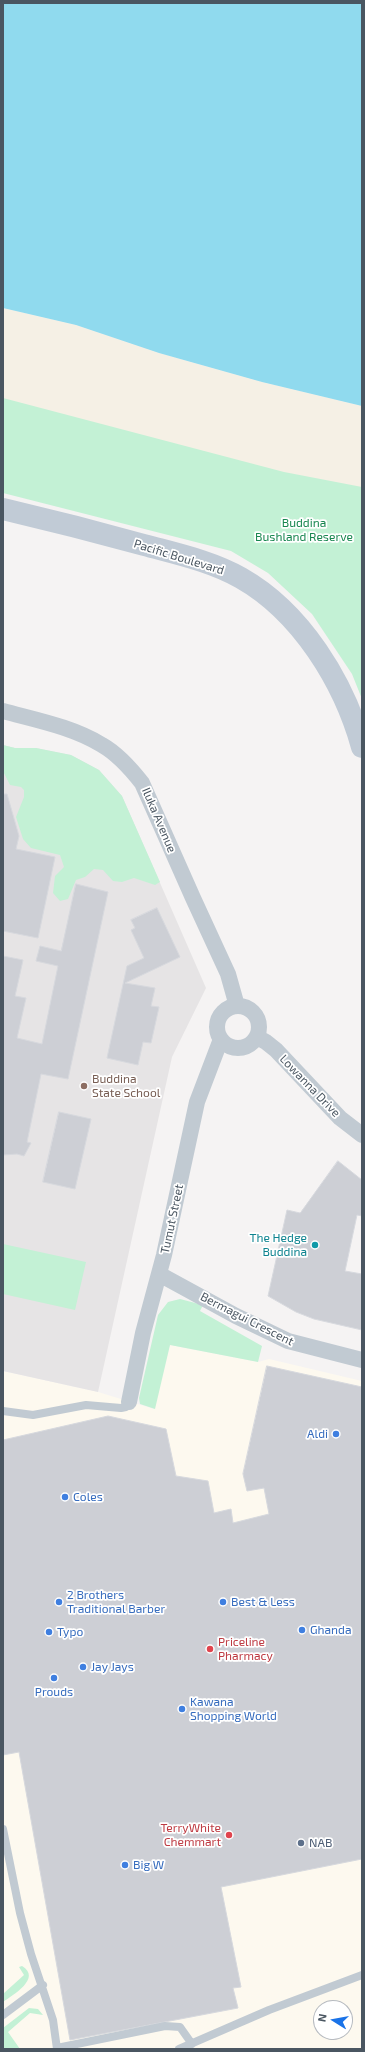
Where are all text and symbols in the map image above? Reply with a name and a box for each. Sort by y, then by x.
park label: Buddina Bushland Reserve [255,516,353,544]
street label: Pacific Boulevard [132,536,226,578]
street label: Iluka Avenue [139,785,179,855]
street label: Lowanna Drive [277,1052,343,1120]
place label: Buddina State School [92,1072,160,1100]
marker: Buddina State School [79,1081,89,1091]
street label: Tumut Street [158,1183,186,1255]
place label: The Hedge Buddina [250,1231,307,1259]
marker: The Hedge Buddina [310,1240,320,1250]
street label: Bermagui Crescent [198,1289,296,1349]
place label: Aldi [307,1427,328,1441]
marker: Aldi [331,1429,341,1439]
place label: Coles [73,1490,103,1504]
marker: Coles [60,1492,70,1502]
place label: 2 Brothers Traditional Barber [67,1588,165,1616]
place label: Best & Less [231,1595,295,1609]
marker: 2 Brothers Traditional Barber [54,1597,64,1607]
marker: Best & Less [218,1597,228,1607]
place label: Ghanda [310,1623,352,1637]
place label: Typo [57,1625,83,1639]
marker: Ghanda [297,1625,307,1635]
marker: Typo [44,1627,54,1637]
place label: Priceline Pharmacy [218,1635,273,1663]
marker: Priceline Pharmacy [205,1644,215,1654]
place label: Jay Jays [91,1660,134,1674]
marker: Jay Jays [78,1662,88,1672]
marker: Prouds [49,1673,59,1683]
place label: Prouds [35,1685,73,1699]
place label: Kawana Shopping World [190,1695,277,1723]
marker: Kawana Shopping World [177,1704,187,1714]
place label: TerryWhite Chemmart [161,1821,221,1849]
marker: TerryWhite Chemmart [224,1830,234,1840]
place label: NAB [309,1836,332,1850]
marker: NAB [296,1838,306,1848]
place label: Big W [133,1858,164,1872]
marker: Big W [120,1860,130,1870]
north arrow [313,2000,353,2040]
text: N [315,2013,329,2023]

